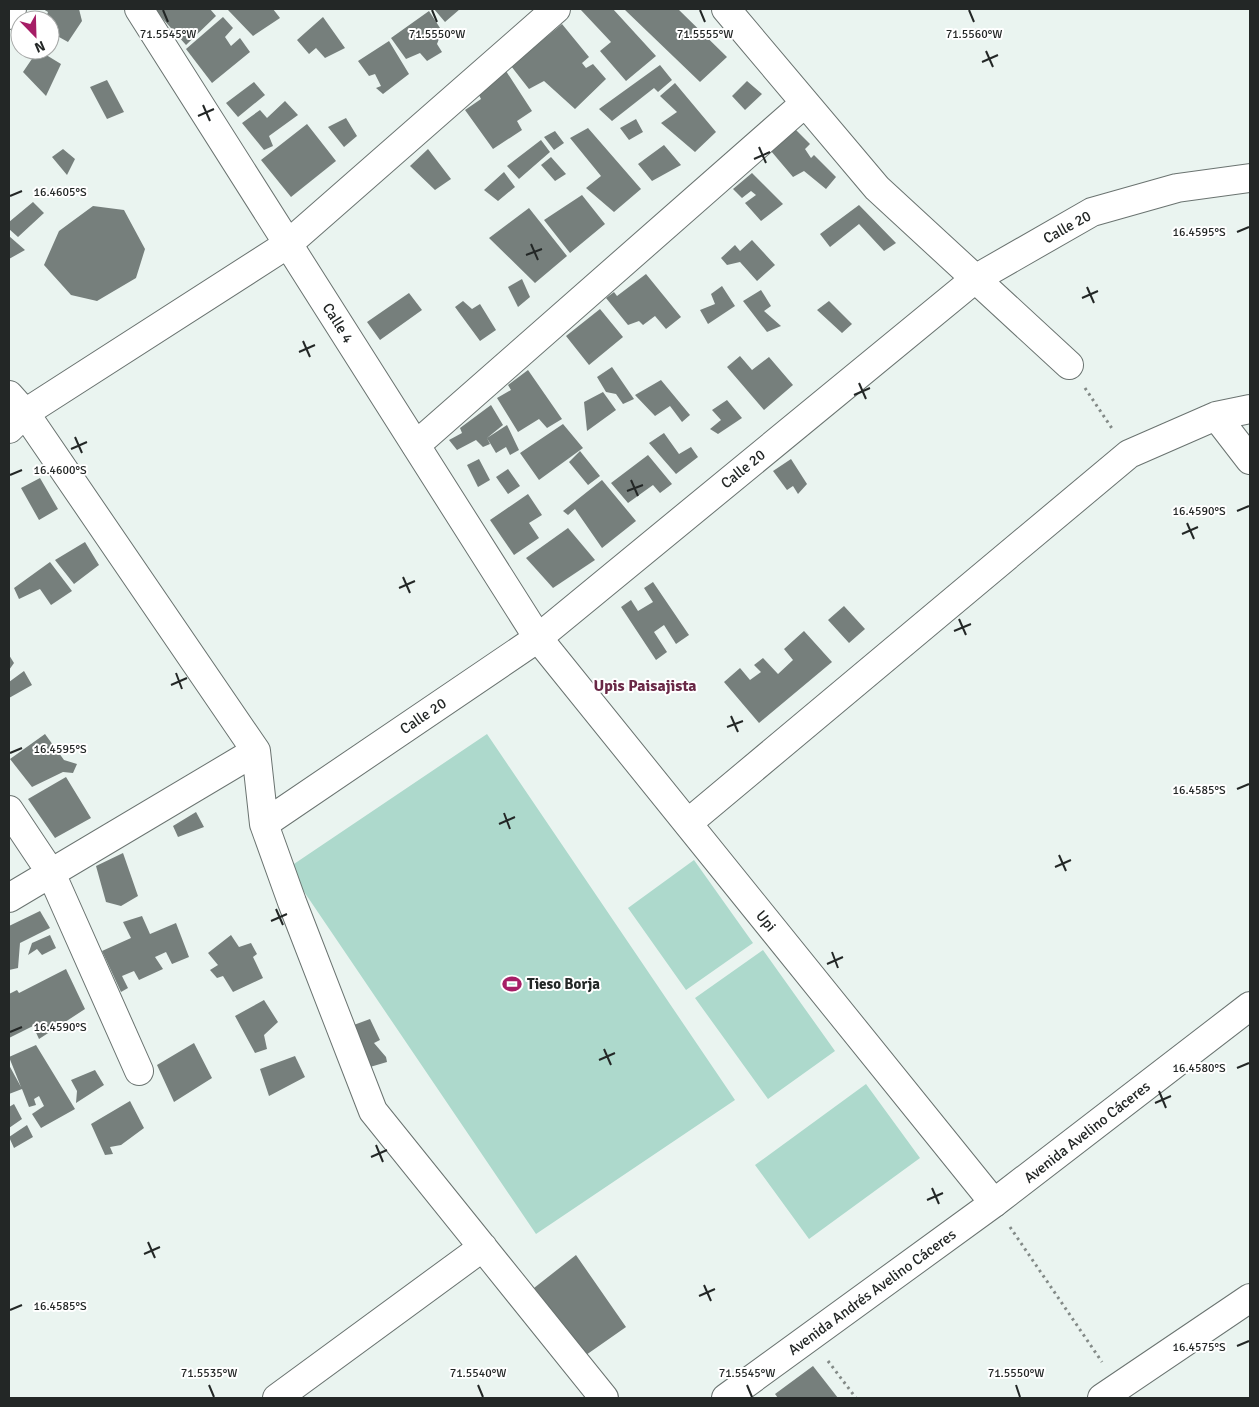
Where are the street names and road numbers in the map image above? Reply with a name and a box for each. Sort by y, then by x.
street label: Calle 20 [1040,207,1094,247]
street label: Calle 4 [319,300,357,346]
street label: Calle 20 [717,446,769,492]
street label: Calle 20 [396,694,450,738]
street label: Upi [752,907,780,935]
street label: Avenida Avelino Cáceres [1020,1077,1154,1187]
street label: Avenida Andrés Avelino Cáceres [785,1225,960,1359]

